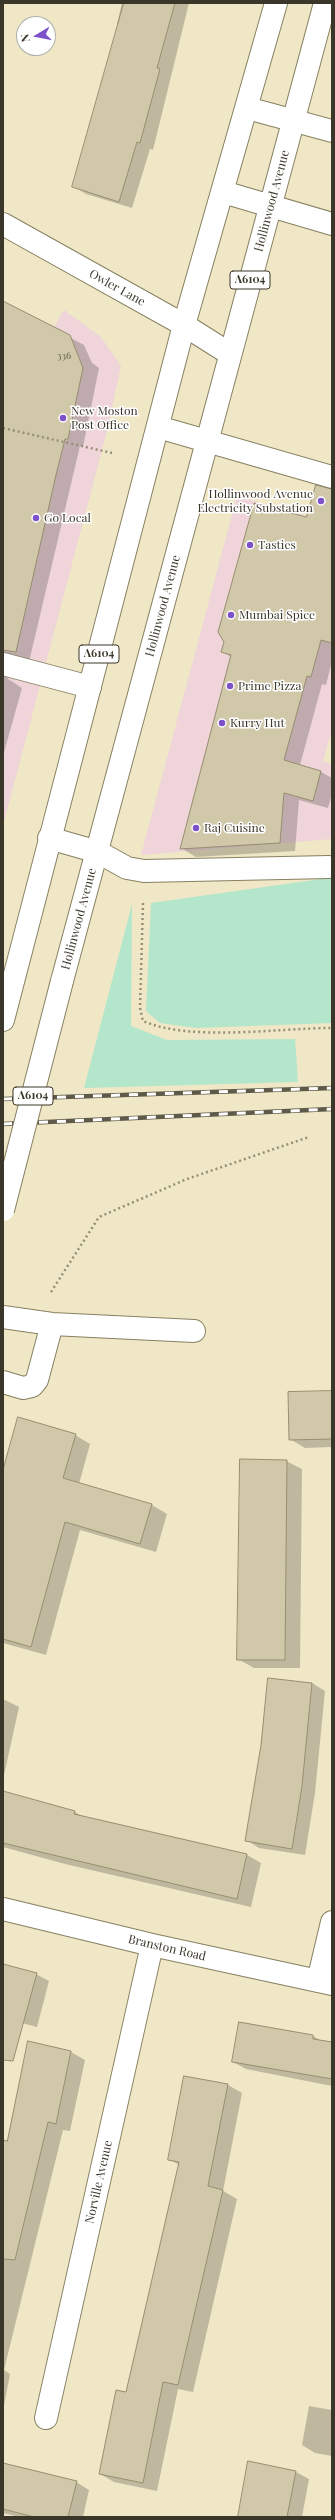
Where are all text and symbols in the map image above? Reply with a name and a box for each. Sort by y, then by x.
north arrow [16,16,56,56]
text: N [17,33,33,43]
street label: Hollinwood Avenue [252,149,292,253]
street label: Owler Lane [86,267,148,309]
road number: A6104 [230,271,270,289]
house number: 336 [57,350,71,362]
place label: New Moston Post Office [71,404,138,432]
marker: New Moston Post Office [58,413,68,423]
place label: Hollinwood Avenue Electricity Substation [197,487,313,515]
marker: Hollinwood Avenue Electricity Substation [316,496,326,506]
place label: Go Local [44,511,91,525]
marker: Go Local [31,513,41,523]
place label: Tasties [258,538,296,552]
marker: Tasties [245,540,255,550]
street label: Hollinwood Avenue [143,554,183,658]
place label: Mumbai Spice [239,608,315,622]
marker: Mumbai Spice [226,610,236,620]
road number: A6104 [79,645,119,663]
place label: Prime Pizza [238,679,302,693]
marker: Prime Pizza [225,681,235,691]
place label: Kurry Hut [230,716,285,730]
marker: Kurry Hut [217,718,227,728]
place label: Raj Cuisine [204,821,265,835]
marker: Raj Cuisine [191,823,201,833]
street label: Hollinwood Avenue [59,867,99,971]
road number: A6104 [13,1087,53,1105]
street label: Branston Road [127,1932,207,1964]
street label: Norville Avenue [82,2139,116,2225]

